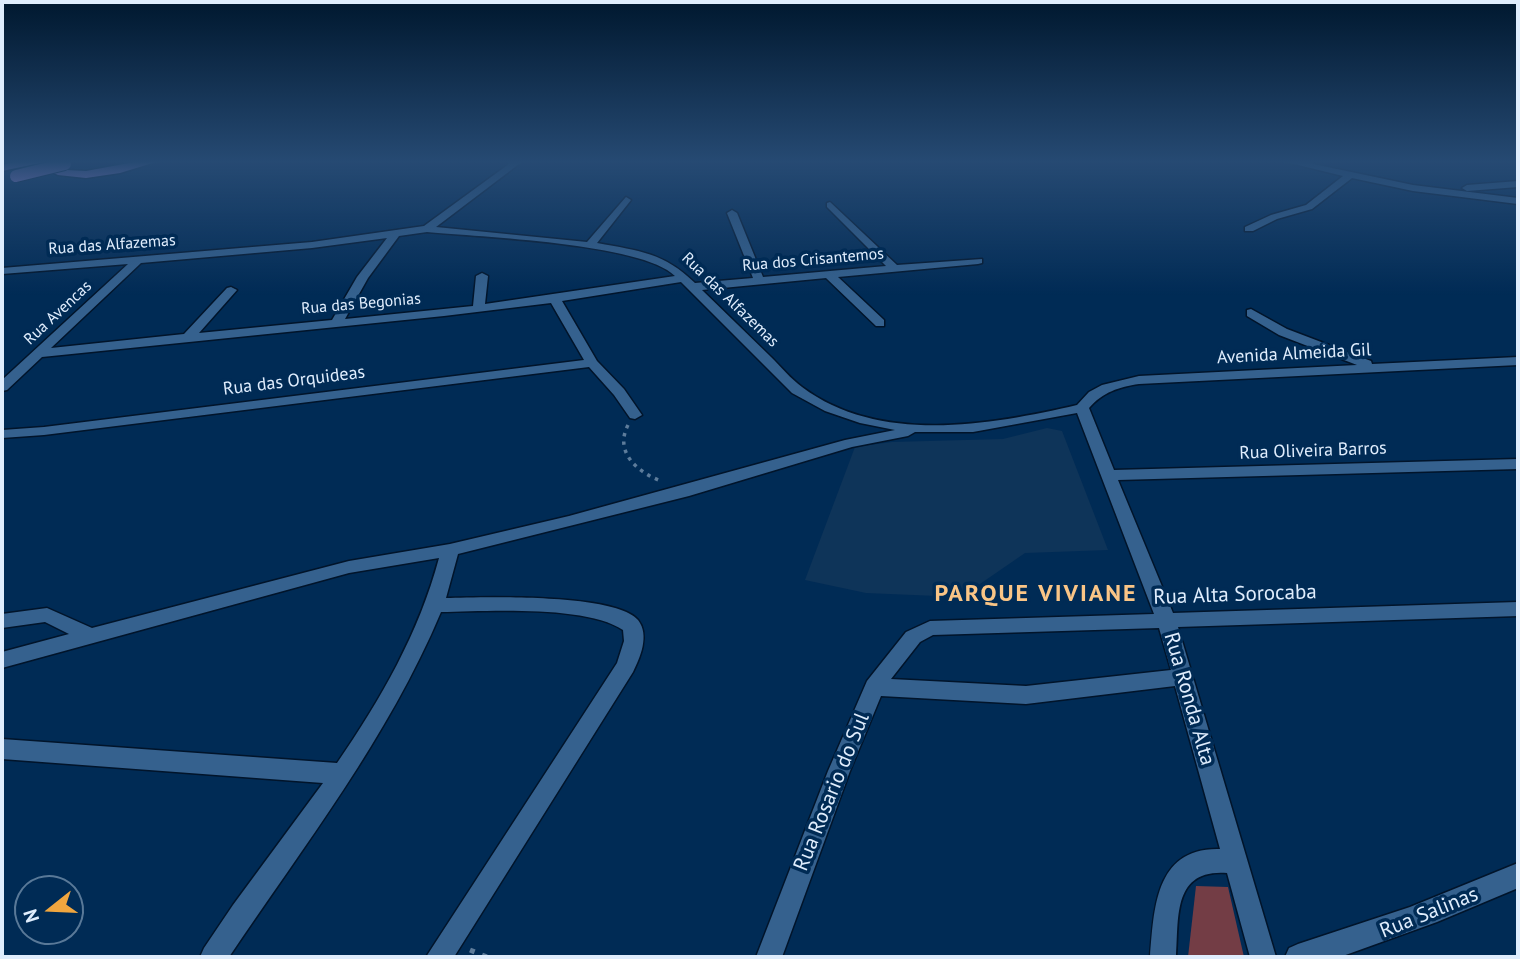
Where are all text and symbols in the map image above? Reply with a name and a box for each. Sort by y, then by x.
street label: Rua das Alfazemas [48,231,176,259]
street label: Rua dos Crisantemos [741,244,885,276]
street label: Rua das Alfazemas [677,249,783,351]
street label: Rua Avencas [20,277,96,349]
street label: Rua das Begonias [300,289,422,319]
street label: Avenida Almeida Gil [1216,339,1372,369]
street label: Rua das Orquideas [222,362,366,400]
street label: Rua Oliveira Barros [1239,438,1387,464]
district label: PARQUE VIVIANE [936,580,1136,608]
street label: Rua Alta Sorocaba [1153,580,1317,610]
street label: Rua Ronda Alta [1158,630,1220,768]
street label: Rua Rosario do Sul [789,709,875,875]
north arrow [14,875,84,945]
street label: Rua Salinas [1376,882,1482,944]
text: N [18,906,44,926]

